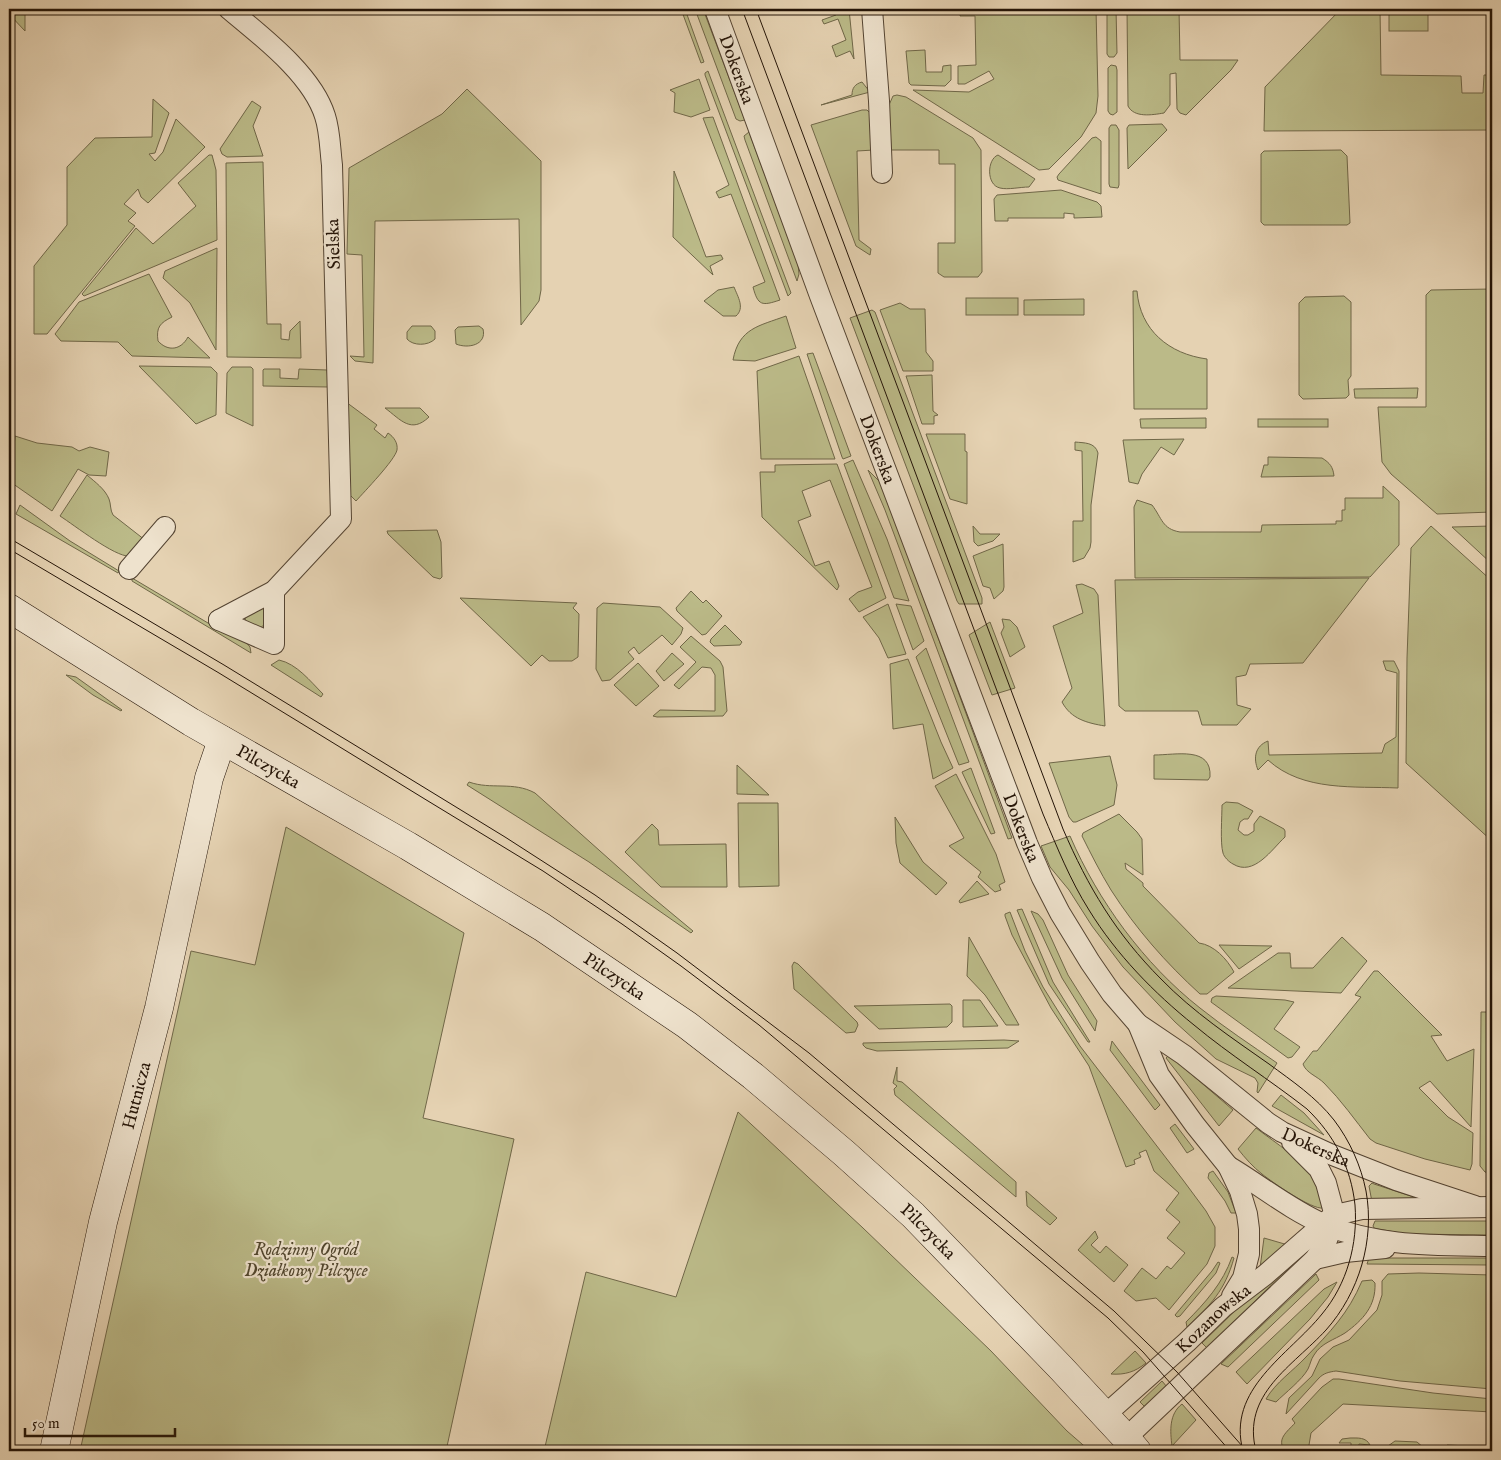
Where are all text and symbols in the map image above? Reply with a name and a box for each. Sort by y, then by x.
street label: Dokerska [712,32,759,108]
street label: Sielska [322,218,347,270]
street label: Dokerska [853,412,900,487]
street label: Pilczycka [232,740,304,795]
street label: Dokerska [996,790,1044,866]
street label: Pilczycka [578,948,649,1007]
street label: Hutnicza [118,1059,157,1132]
street label: Dokerska [1277,1123,1353,1174]
street label: Pilczycka [895,1199,960,1265]
park label: Rodzinny Ogród Działkowy Pilczyce [244,1239,368,1283]
street label: Kozanowska [1172,1280,1256,1359]
scale bar [25,1405,175,1437]
text: 50 m [32,1414,60,1433]

